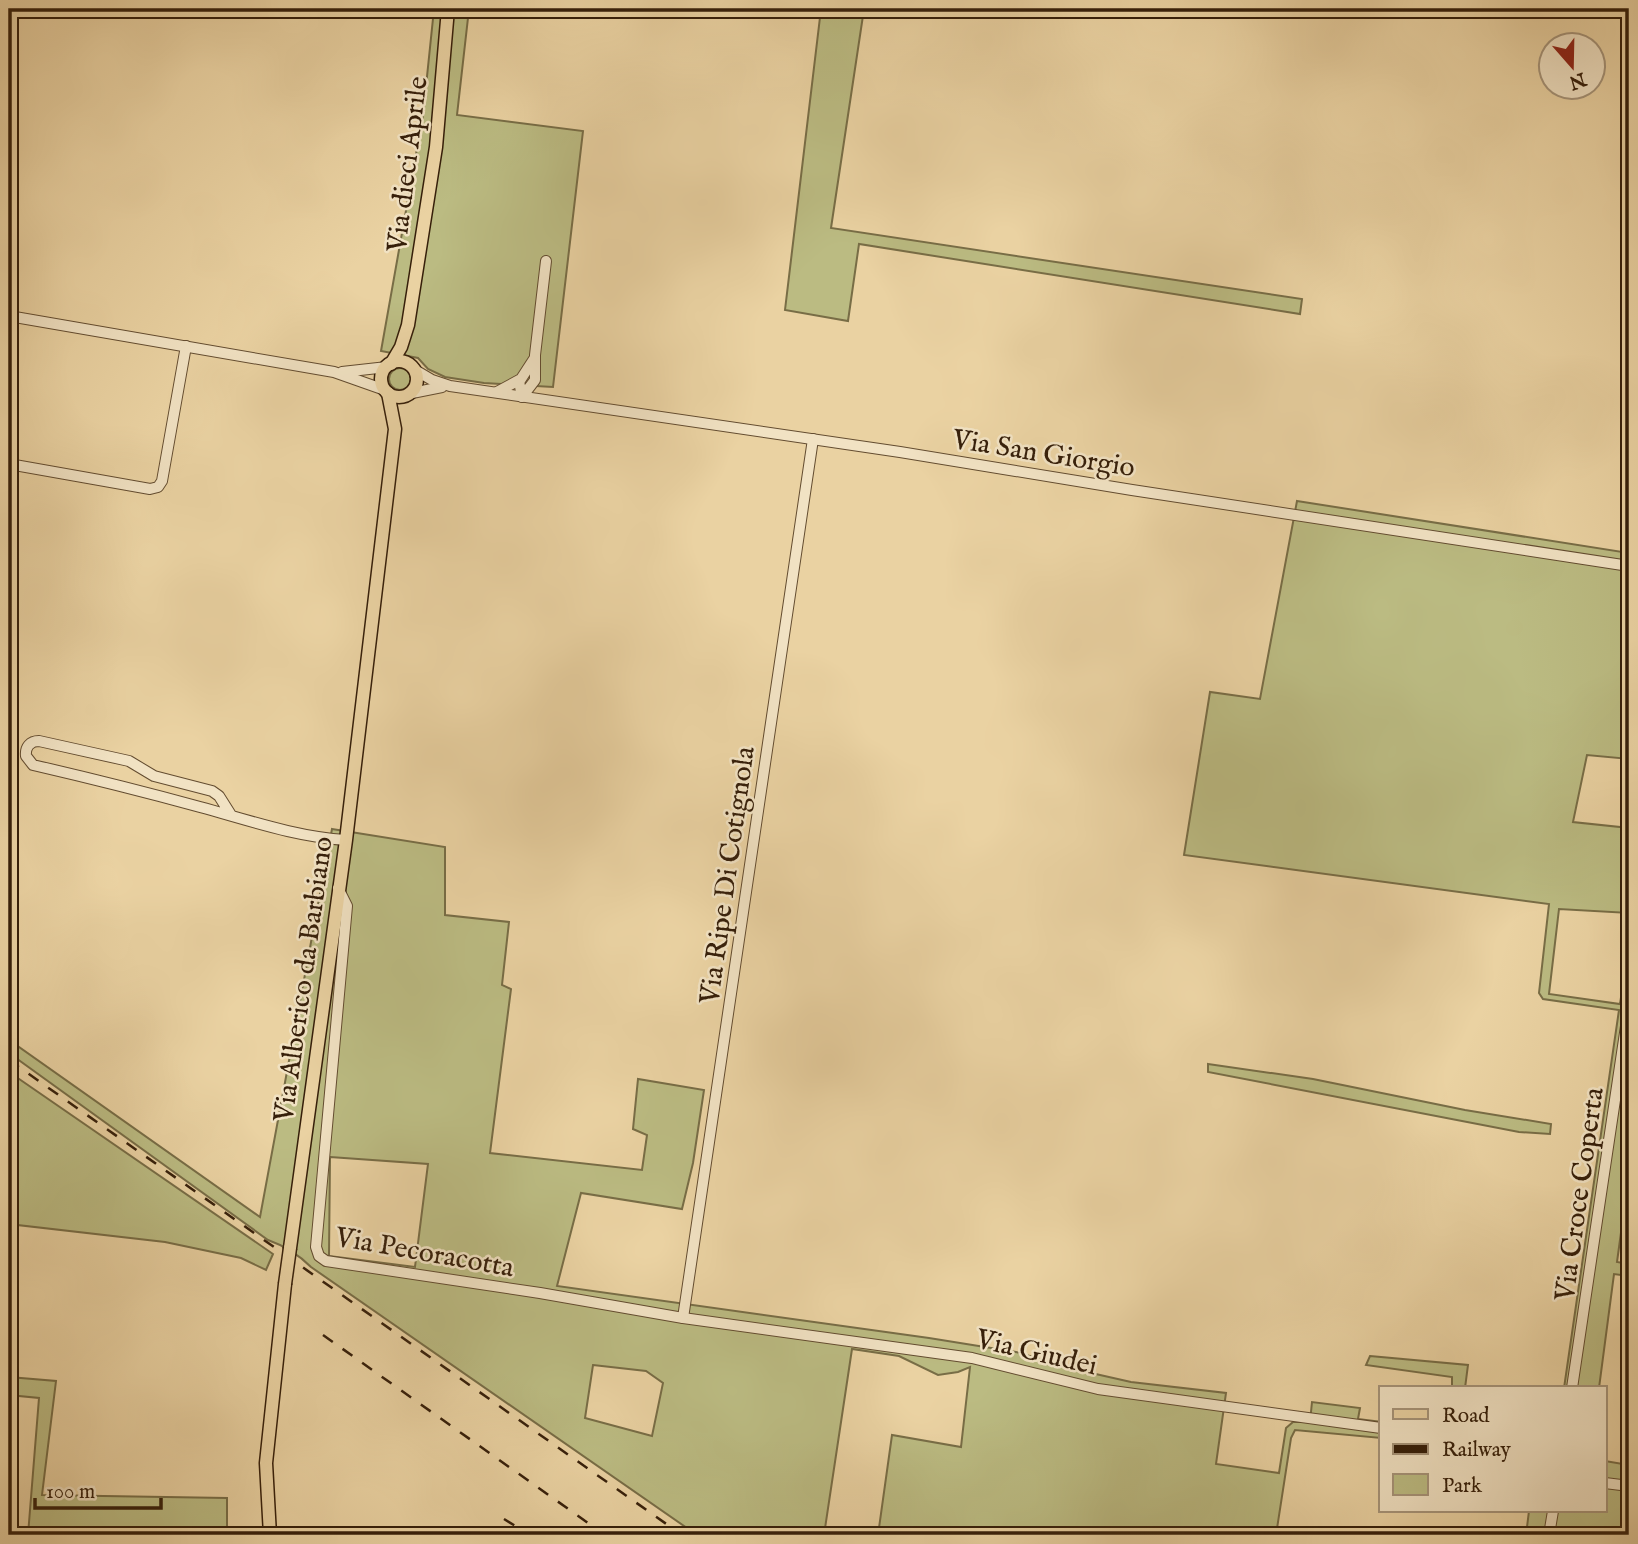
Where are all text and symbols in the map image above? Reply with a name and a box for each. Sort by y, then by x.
north arrow [1536,32,1606,102]
text: N [1565,66,1590,94]
street label: Via dieci Aprile [380,74,437,255]
street label: Via San Giorgio [949,423,1137,486]
street label: Via Ripe Di Cotignola [693,743,764,1007]
street label: Via Alberico da Barbiano [267,834,342,1125]
street label: Via Croce Coperta [1548,1084,1613,1304]
street label: Via Pecoracotta [332,1220,517,1287]
street label: Via Giudei [971,1322,1100,1384]
legend [1379,1386,1606,1512]
text: Road [1442,1403,1490,1430]
text: Railway [1442,1437,1512,1464]
scale bar [35,1467,161,1511]
text: Park [1442,1473,1483,1500]
text: 100 m [46,1479,95,1506]

